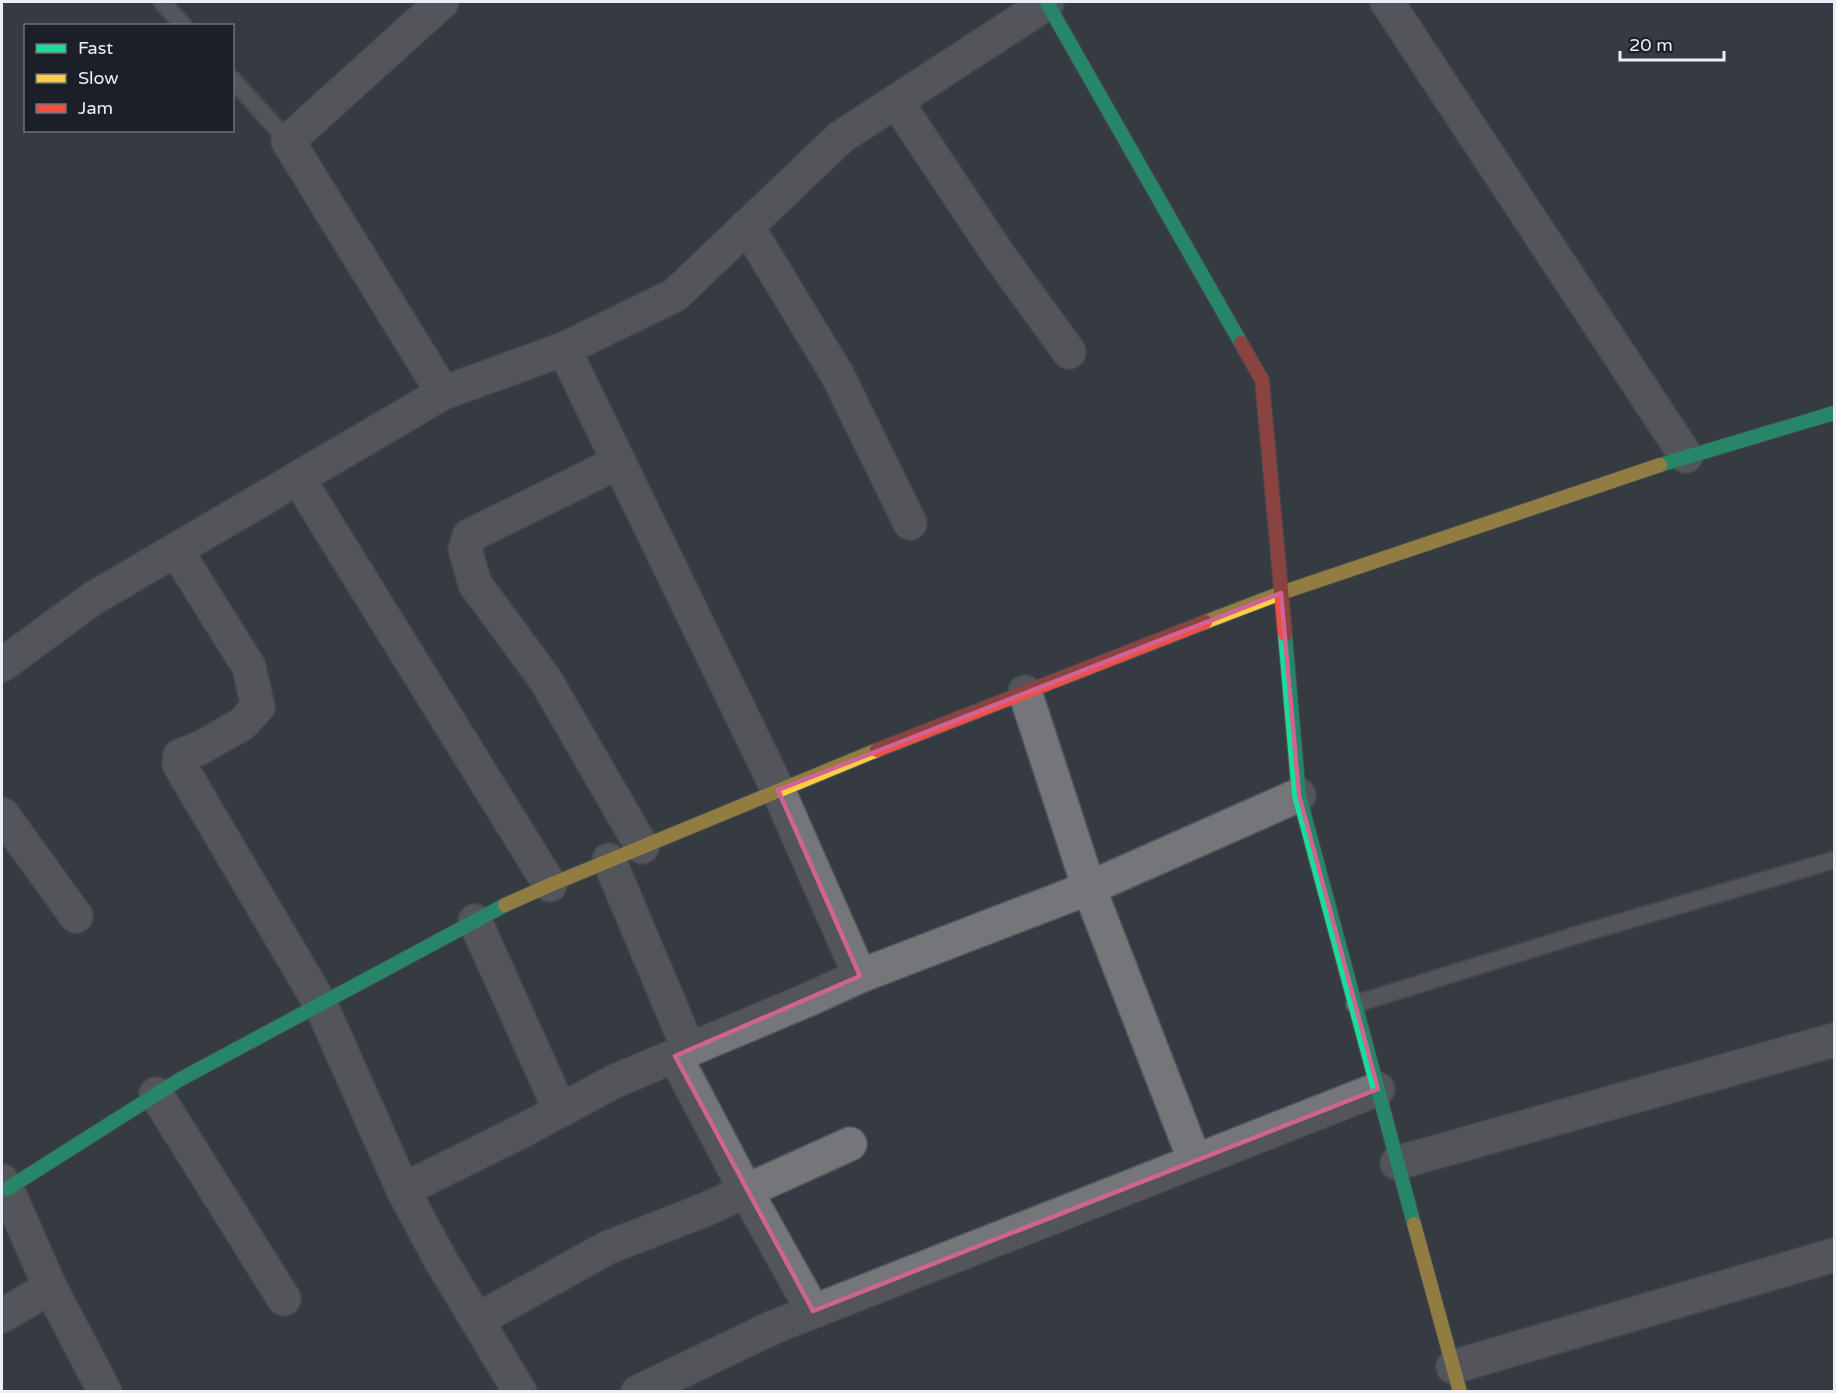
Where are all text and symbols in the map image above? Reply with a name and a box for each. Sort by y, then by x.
legend [24,24,234,132]
scale bar [1620,24,1724,62]
text: 20 m [1629,34,1673,56]
text: Fast [78,37,113,59]
text: Slow [78,67,119,89]
text: Jam [78,97,113,119]

